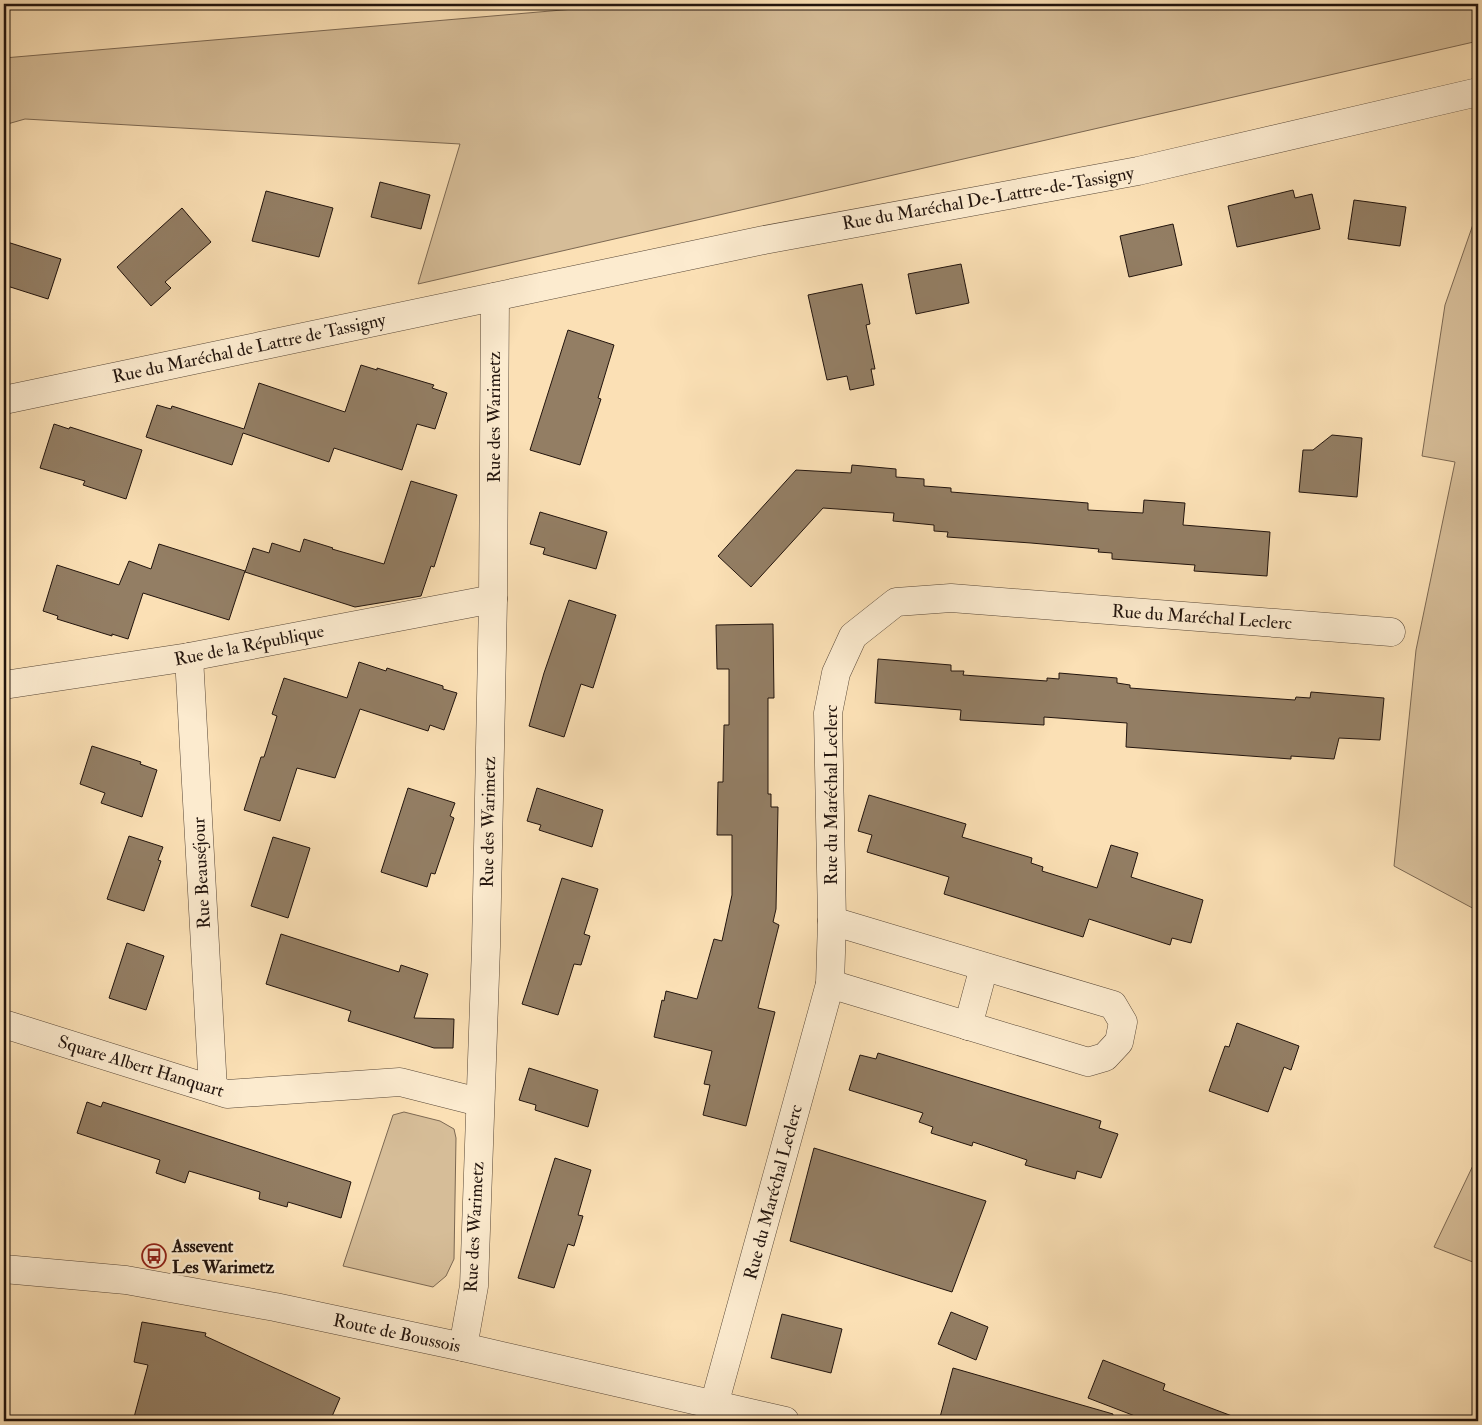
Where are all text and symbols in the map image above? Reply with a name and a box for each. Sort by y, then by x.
street label: Rue du Maréchal De-Lattre-de-Tassigny [840,161,1137,236]
street label: Rue du Maréchal de Lattre de Tassigny [110,308,389,389]
street label: Rue des Warimetz [483,351,506,483]
street label: Rue du Maréchal Leclerc [1111,600,1293,635]
street label: Rue de la République [172,620,326,671]
street label: Rue du Maréchal Leclerc [820,705,843,885]
street label: Rue des Warimetz [476,756,501,888]
street label: Rue Beauséjour [187,816,216,929]
street label: Square Albert Hanquart [55,1030,227,1103]
street label: Rue du Maréchal Leclerc [739,1102,808,1282]
street label: Rue des Warimetz [460,1161,489,1293]
place label: Assevent Les Warimetz [171,1235,274,1279]
bus stop icon: Assevent Les Warimetz [141,1243,167,1269]
street label: Route de Boussois [331,1309,463,1358]

